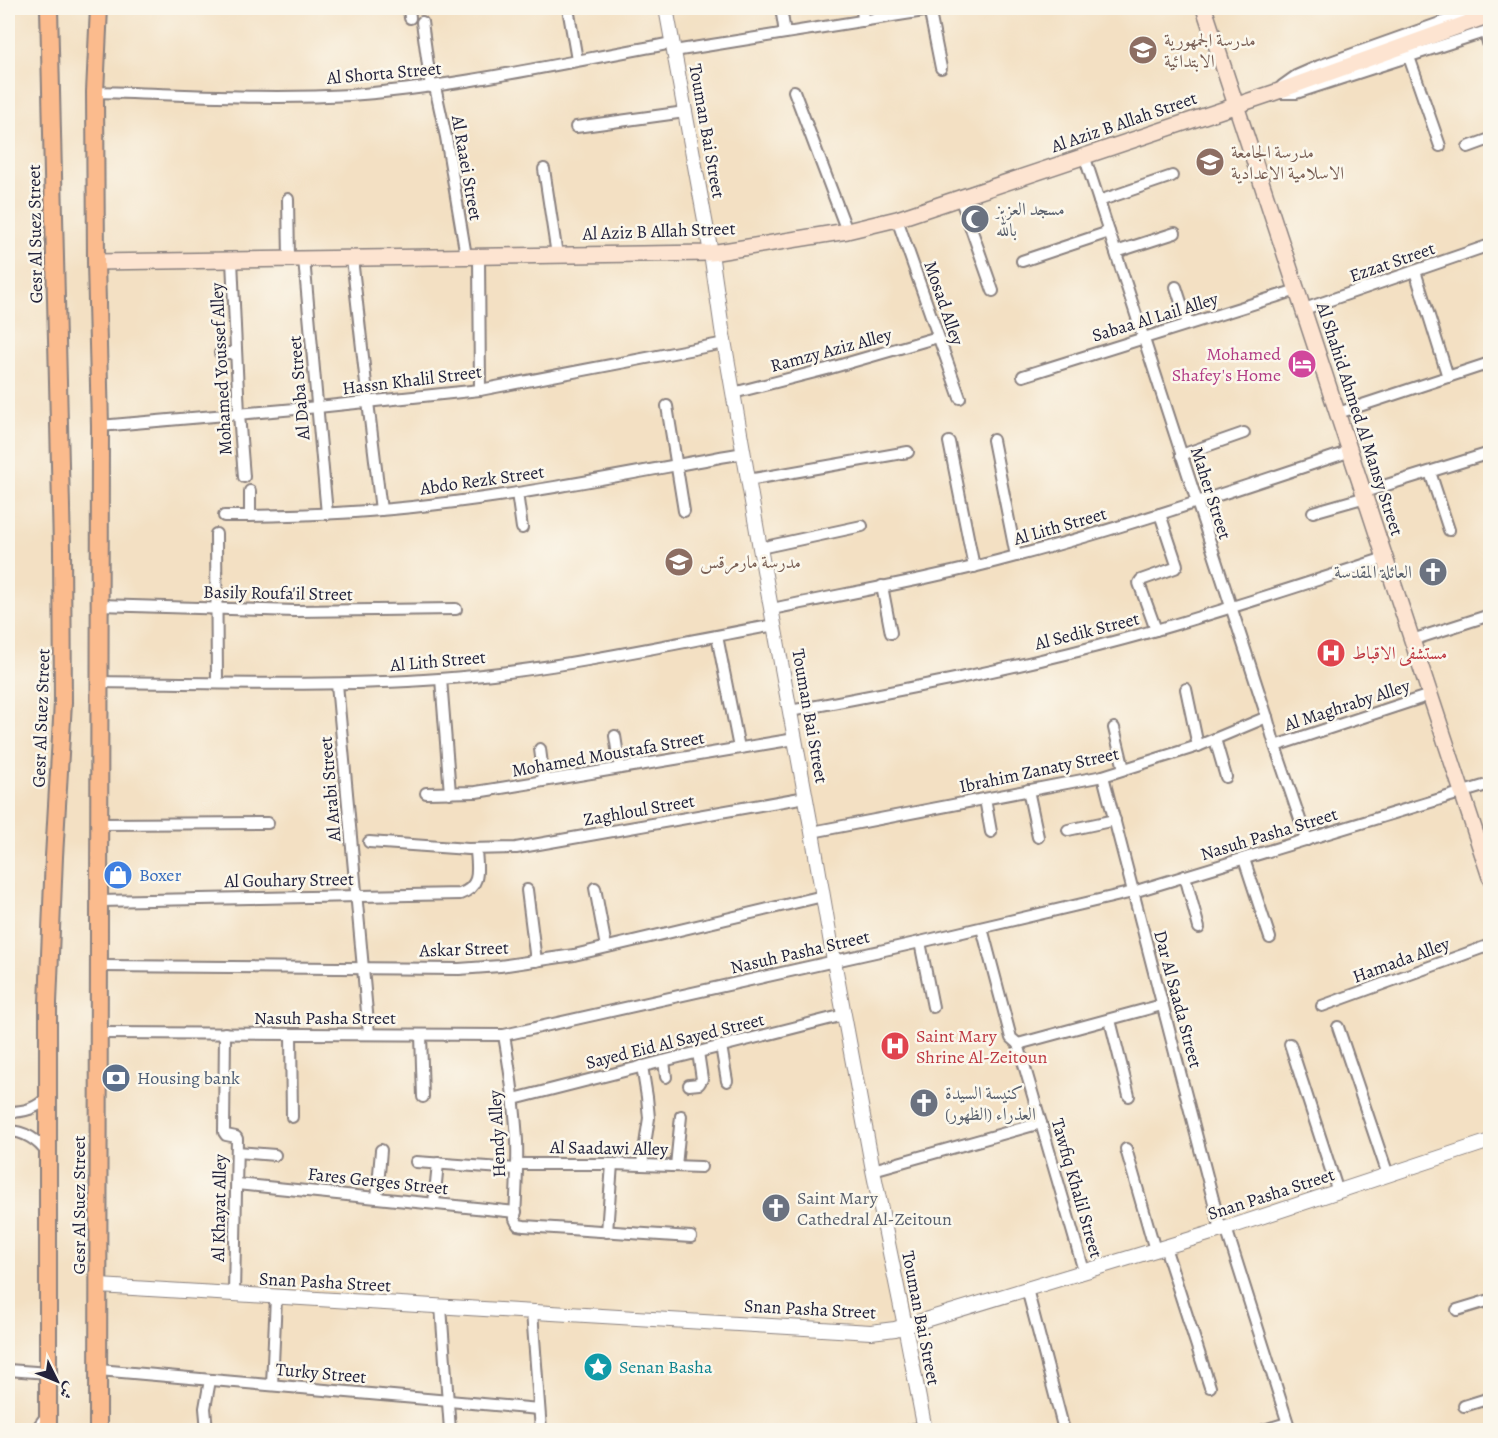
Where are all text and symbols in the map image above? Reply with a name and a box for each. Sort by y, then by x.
place label: مدرسة الجمهورية الابتدائية [1164,28,1256,73]
school or university icon: مدرسة الجمهورية الابتدائية [1127,34,1159,66]
street label: Al Shorta Street [325,56,442,90]
street label: Touman Bai Street [683,62,731,200]
street label: Al Aziz B Allah Street [1047,86,1200,159]
street label: Al Raaei Street [446,112,488,223]
place label: مدرسة الجامعة الاسلامية الاعدادية [1231,140,1344,185]
school or university icon: مدرسة الجامعة الاسلامية الاعدادية [1194,146,1226,178]
street label: Gesr Al Suez Street [22,164,48,304]
place label: مسجد العزيز بالله [994,197,1065,242]
mosque icon: مسجد العزيز بالله [959,203,991,235]
street label: Al Aziz B Allah Street [581,216,736,246]
street label: Ezzat Street [1346,236,1438,288]
street label: Mosad Alley [918,258,970,349]
street label: Mohamed Youssef Alley [204,281,238,456]
street label: Sabaa Al Lail Alley [1089,286,1222,348]
street label: Al Shahid Ahmed Al Mansy Street [1311,298,1409,539]
street label: Ramzy Aziz Alley [768,322,895,378]
street label: Al Daba Street [282,335,316,442]
place label: Mohamed Shafey's Home [1172,342,1281,387]
hotel icon: Mohamed Shafey's Home [1286,348,1318,380]
street label: Hassn Khalil Street [341,360,483,400]
street label: Maher Street [1185,444,1237,542]
street label: Abdo Rezk Street [417,459,546,501]
street label: Al Lith Street [1010,501,1109,551]
school or university icon: مدرسة مارمرقس [663,546,695,578]
place label: مدرسة مارمرقس [700,550,801,575]
church icon: العائلة المقدسة [1417,556,1449,588]
place label: العائلة المقدسة [1334,560,1412,584]
street label: Basily Roufa'il Street [203,580,353,606]
street label: Al Sedik Street [1031,606,1142,656]
hospital icon: مستشفى الاقباط [1315,637,1347,669]
place label: مستشفى الاقباط [1352,641,1447,666]
street label: Al Lith Street [388,645,487,677]
street label: Touman Bai Street [786,647,834,785]
street label: Gesr Al Suez Street [27,648,55,788]
street label: Al Maghraby Alley [1280,673,1414,737]
street label: Mohamed Moustafa Street [510,725,706,783]
street label: Al Arabi Street [313,735,347,844]
street label: Ibrahim Zanaty Street [957,741,1121,799]
street label: Zaghloul Street [581,788,697,832]
street label: Nasuh Pasha Street [1198,802,1341,866]
shop icon: Boxer [102,859,134,891]
place label: Boxer [139,863,181,887]
street label: Al Gouhary Street [223,867,354,893]
street label: Nasuh Pasha Street [728,924,872,980]
street label: Dar Al Saada Street [1148,928,1208,1070]
street label: Hamada Alley [1349,931,1454,989]
street label: Askar Street [418,935,509,963]
street label: Nasuh Pasha Street [254,1006,396,1030]
street label: Sayed Eid Al Sayed Street [583,1007,767,1075]
place label: Saint Mary Shrine Al-Zeitoun [916,1024,1047,1069]
hospital icon: Saint Mary Shrine Al-Zeitoun [879,1030,911,1062]
bank icon: Housing bank [100,1062,132,1094]
place label: Housing bank [137,1066,240,1090]
place label: كنيسة السيدة العذراء (الظهور) [945,1081,1036,1126]
church icon: كنيسة السيدة العذراء (الظهور) [908,1087,940,1119]
street label: Hendy Alley [483,1089,511,1178]
street label: Tawfiq Khalil Street [1046,1115,1108,1261]
street label: Gesr Al Suez Street [67,1135,91,1274]
street label: Al Saadawi Alley [549,1135,669,1161]
street label: Al Khayat Alley [206,1153,232,1263]
street label: Fares Gerges Street [307,1162,450,1200]
street label: Snan Pasha Street [1204,1162,1338,1226]
place label: Saint Mary Cathedral Al-Zeitoun [797,1186,952,1231]
church icon: Saint Mary Cathedral Al-Zeitoun [760,1192,792,1224]
street label: Touman Bai Street [896,1249,946,1387]
street label: Snan Pasha Street [258,1267,392,1297]
street label: Snan Pasha Street [743,1294,877,1324]
north arrow [27,1351,87,1411]
place icon: Senan Basha [582,1351,614,1383]
place label: Senan Basha [619,1355,713,1379]
street label: Turky Street [275,1357,367,1389]
text: ش [54,1377,81,1404]

